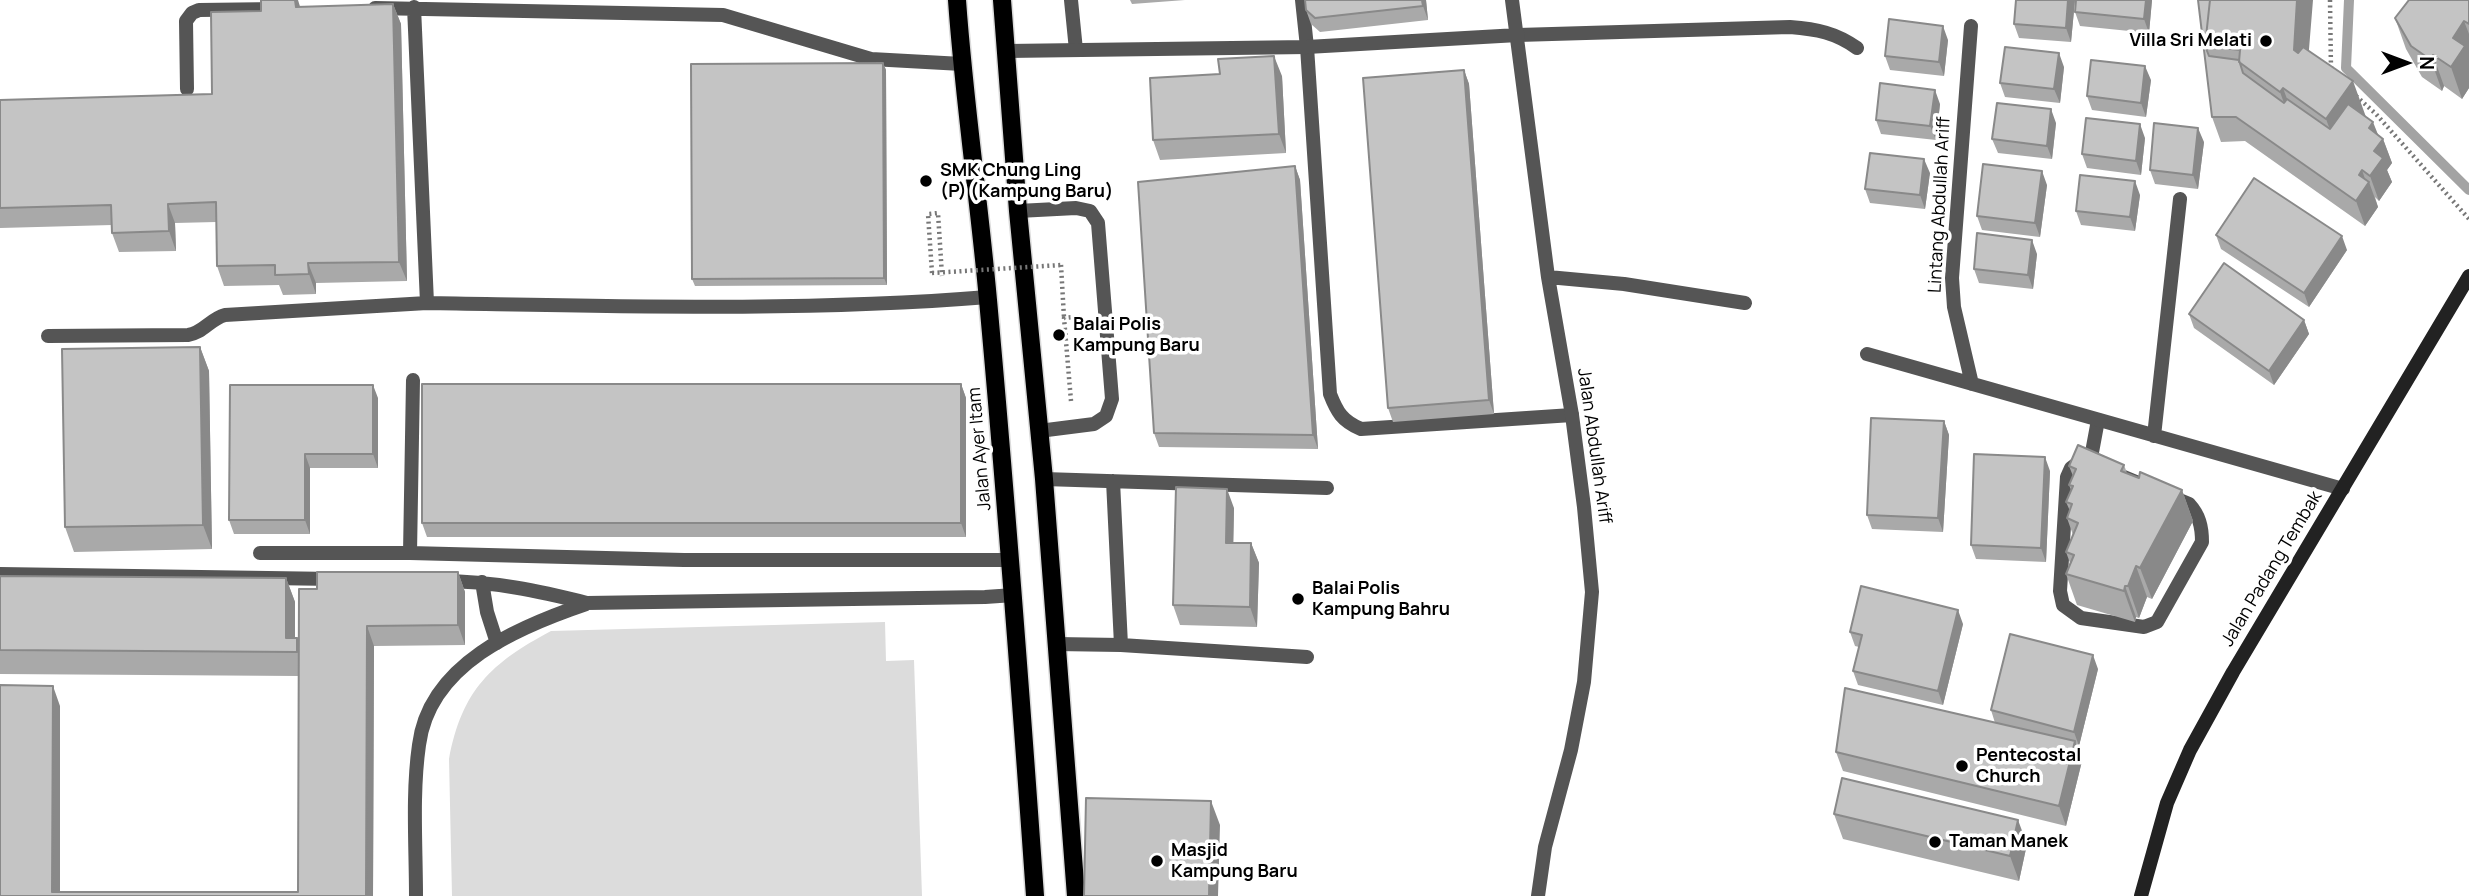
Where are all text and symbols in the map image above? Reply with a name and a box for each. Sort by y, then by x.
north arrow [2371,28,2441,98]
place label: Villa Sri Melati [2130,30,2252,52]
marker: Villa Sri Melati [2258,33,2274,49]
text: N [2414,56,2440,70]
street label: Lintang Abdullah Ariff [1925,116,1955,294]
place label: SMK Chung Ling (P) (Kampung Baru) [940,160,1113,202]
marker: SMK Chung Ling (P) (Kampung Baru) [918,173,934,189]
place label: Balai Polis Kampung Baru [1073,314,1200,356]
marker: Balai Polis Kampung Baru [1051,327,1067,343]
street label: Jalan Abdullah Ariff [1572,367,1616,525]
street label: Jalan Ayer Itam [964,386,996,512]
street label: Jalan Padang Tembak [2217,487,2327,651]
place label: Balai Polis Kampung Bahru [1312,578,1450,620]
marker: Balai Polis Kampung Bahru [1290,591,1306,607]
place label: Pentecostal Church [1976,745,2081,788]
marker: Pentecostal Church [1954,758,1970,774]
place label: Taman Manek [1949,831,2068,853]
marker: Taman Manek [1927,834,1943,850]
place label: Masjid Kampung Baru [1171,840,1298,882]
marker: Masjid Kampung Baru [1149,853,1165,869]

